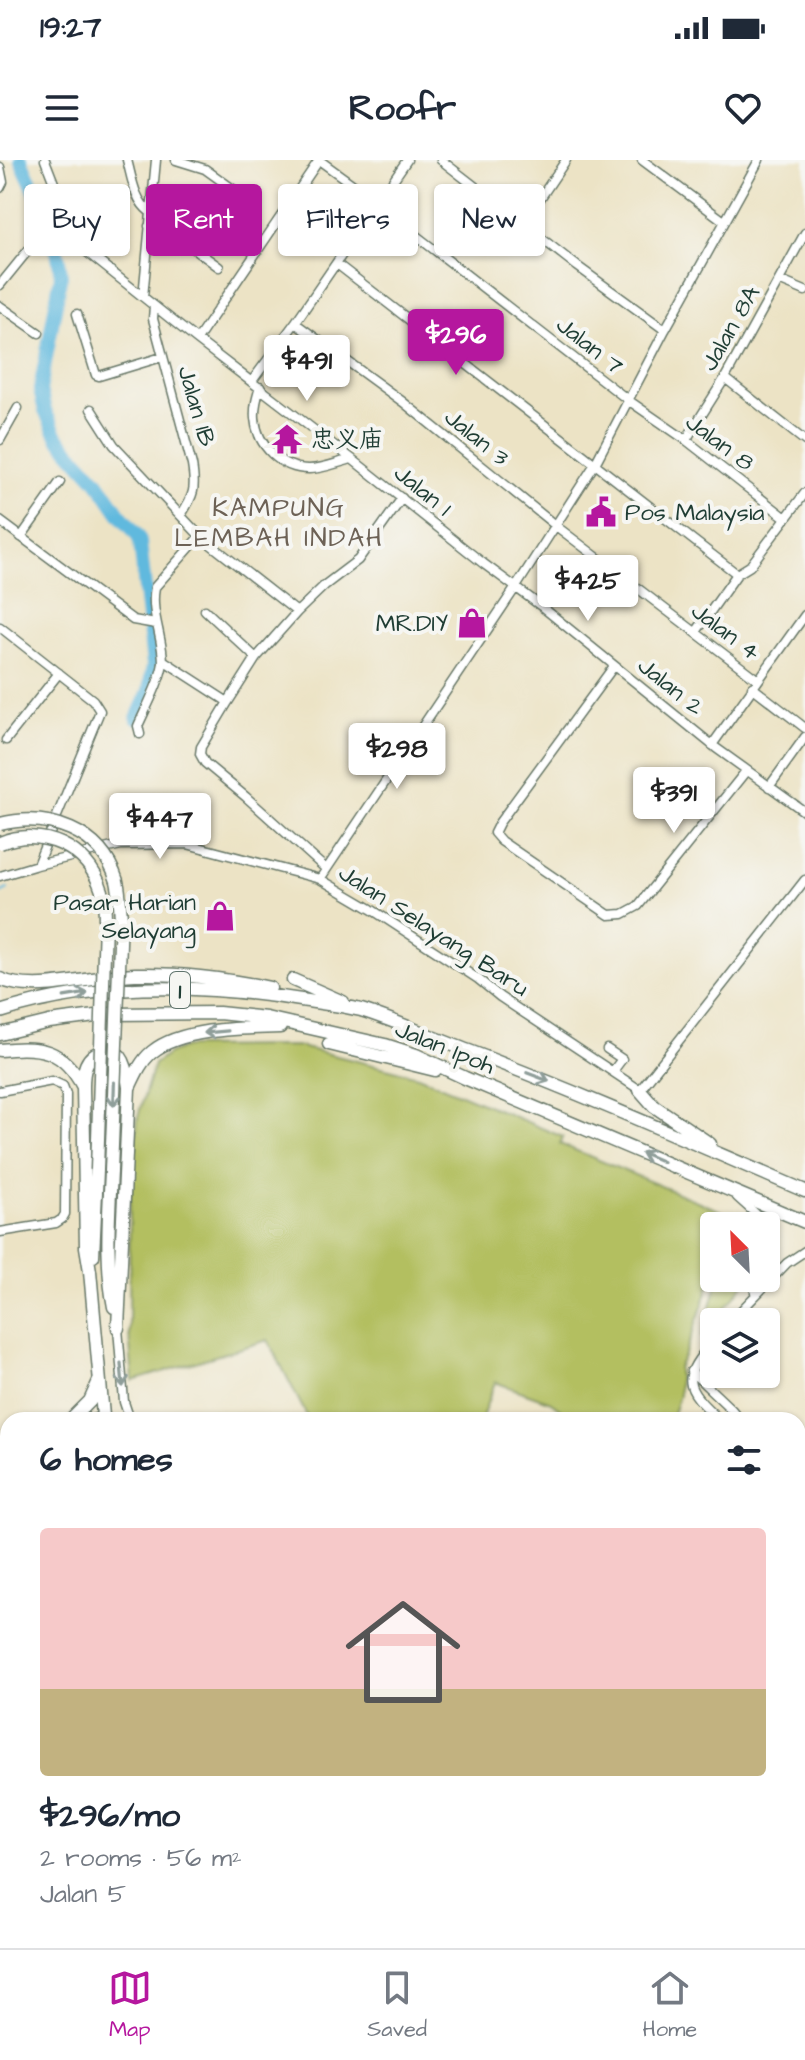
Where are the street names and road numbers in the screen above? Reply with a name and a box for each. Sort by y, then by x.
street label: Jalan 8A [693,280,769,377]
street label: Jalan 7 [548,309,630,383]
street label: Jalan 1B [168,362,224,451]
street label: Jalan 3 [437,401,516,474]
street label: Jalan 8 [678,406,761,480]
street label: Jalan 1 [386,457,459,525]
street label: Jalan 4 [684,594,767,669]
street label: Jalan 2 [630,650,711,724]
street label: Jalan Selayang Baru [331,856,535,1006]
road number: 1 [170,972,190,1008]
street label: Jalan Ipoh [390,1013,500,1083]

